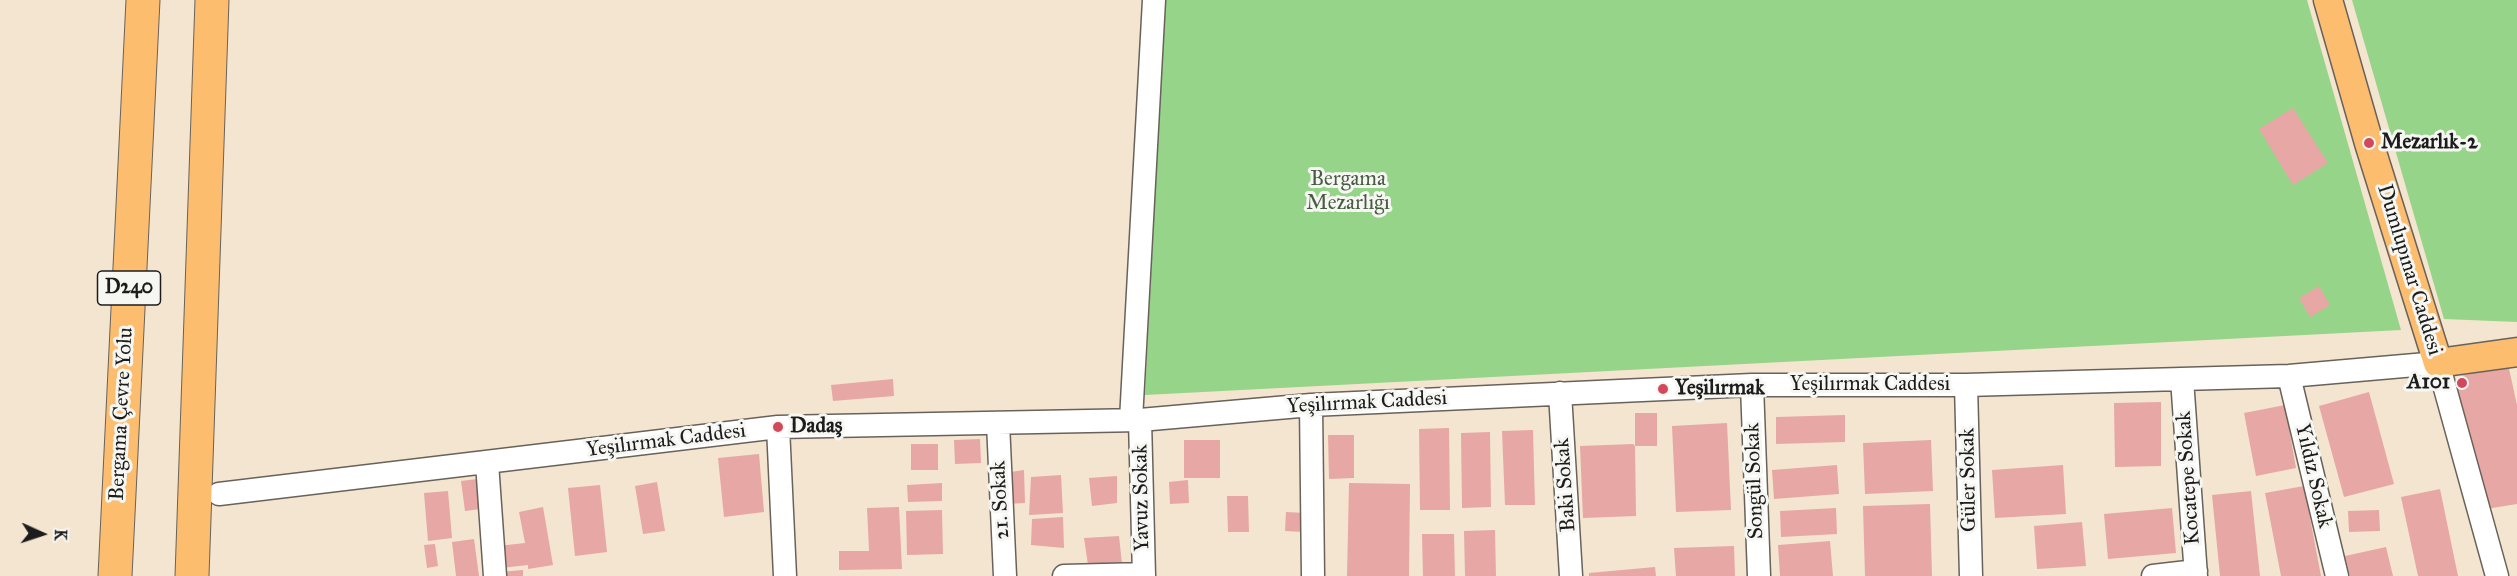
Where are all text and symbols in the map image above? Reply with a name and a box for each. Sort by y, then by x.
place label: Mezarlık-2 [2381,130,2478,156]
marker: Mezarlık-2 [2362,136,2376,150]
park label: Bergama Mezarlığı [1306,167,1390,217]
street label: Dumlupınar Caddesi [2371,181,2447,359]
road number: D240 [98,271,160,305]
street label: Bergama Çevre Yolu [105,327,139,501]
place label: A101 [2407,370,2450,396]
street label: Yeşilırmak Caddesi [1790,372,1950,398]
place label: Yeşilırmak [1675,376,1765,402]
marker: A101 [2455,376,2469,390]
marker: Yeşilırmak [1656,382,1670,396]
street label: Yeşilırmak Caddesi [1286,386,1448,420]
street label: Kocatepe Sokak [2172,410,2206,546]
place label: Dadaş [790,414,843,440]
street label: Yeşilırmak Caddesi [585,419,747,463]
marker: Dadaş [771,420,785,434]
street label: Yıldız Sokak [2289,421,2337,531]
street label: Songül Sokak [1740,422,1770,540]
street label: Güler Sokak [1955,428,1983,532]
street label: Baki Sokak [1550,437,1582,533]
street label: Yavuz Sokak [1128,444,1156,552]
street label: 21. Sokak [986,460,1016,540]
north arrow [12,504,72,564]
text: K [51,529,70,541]

